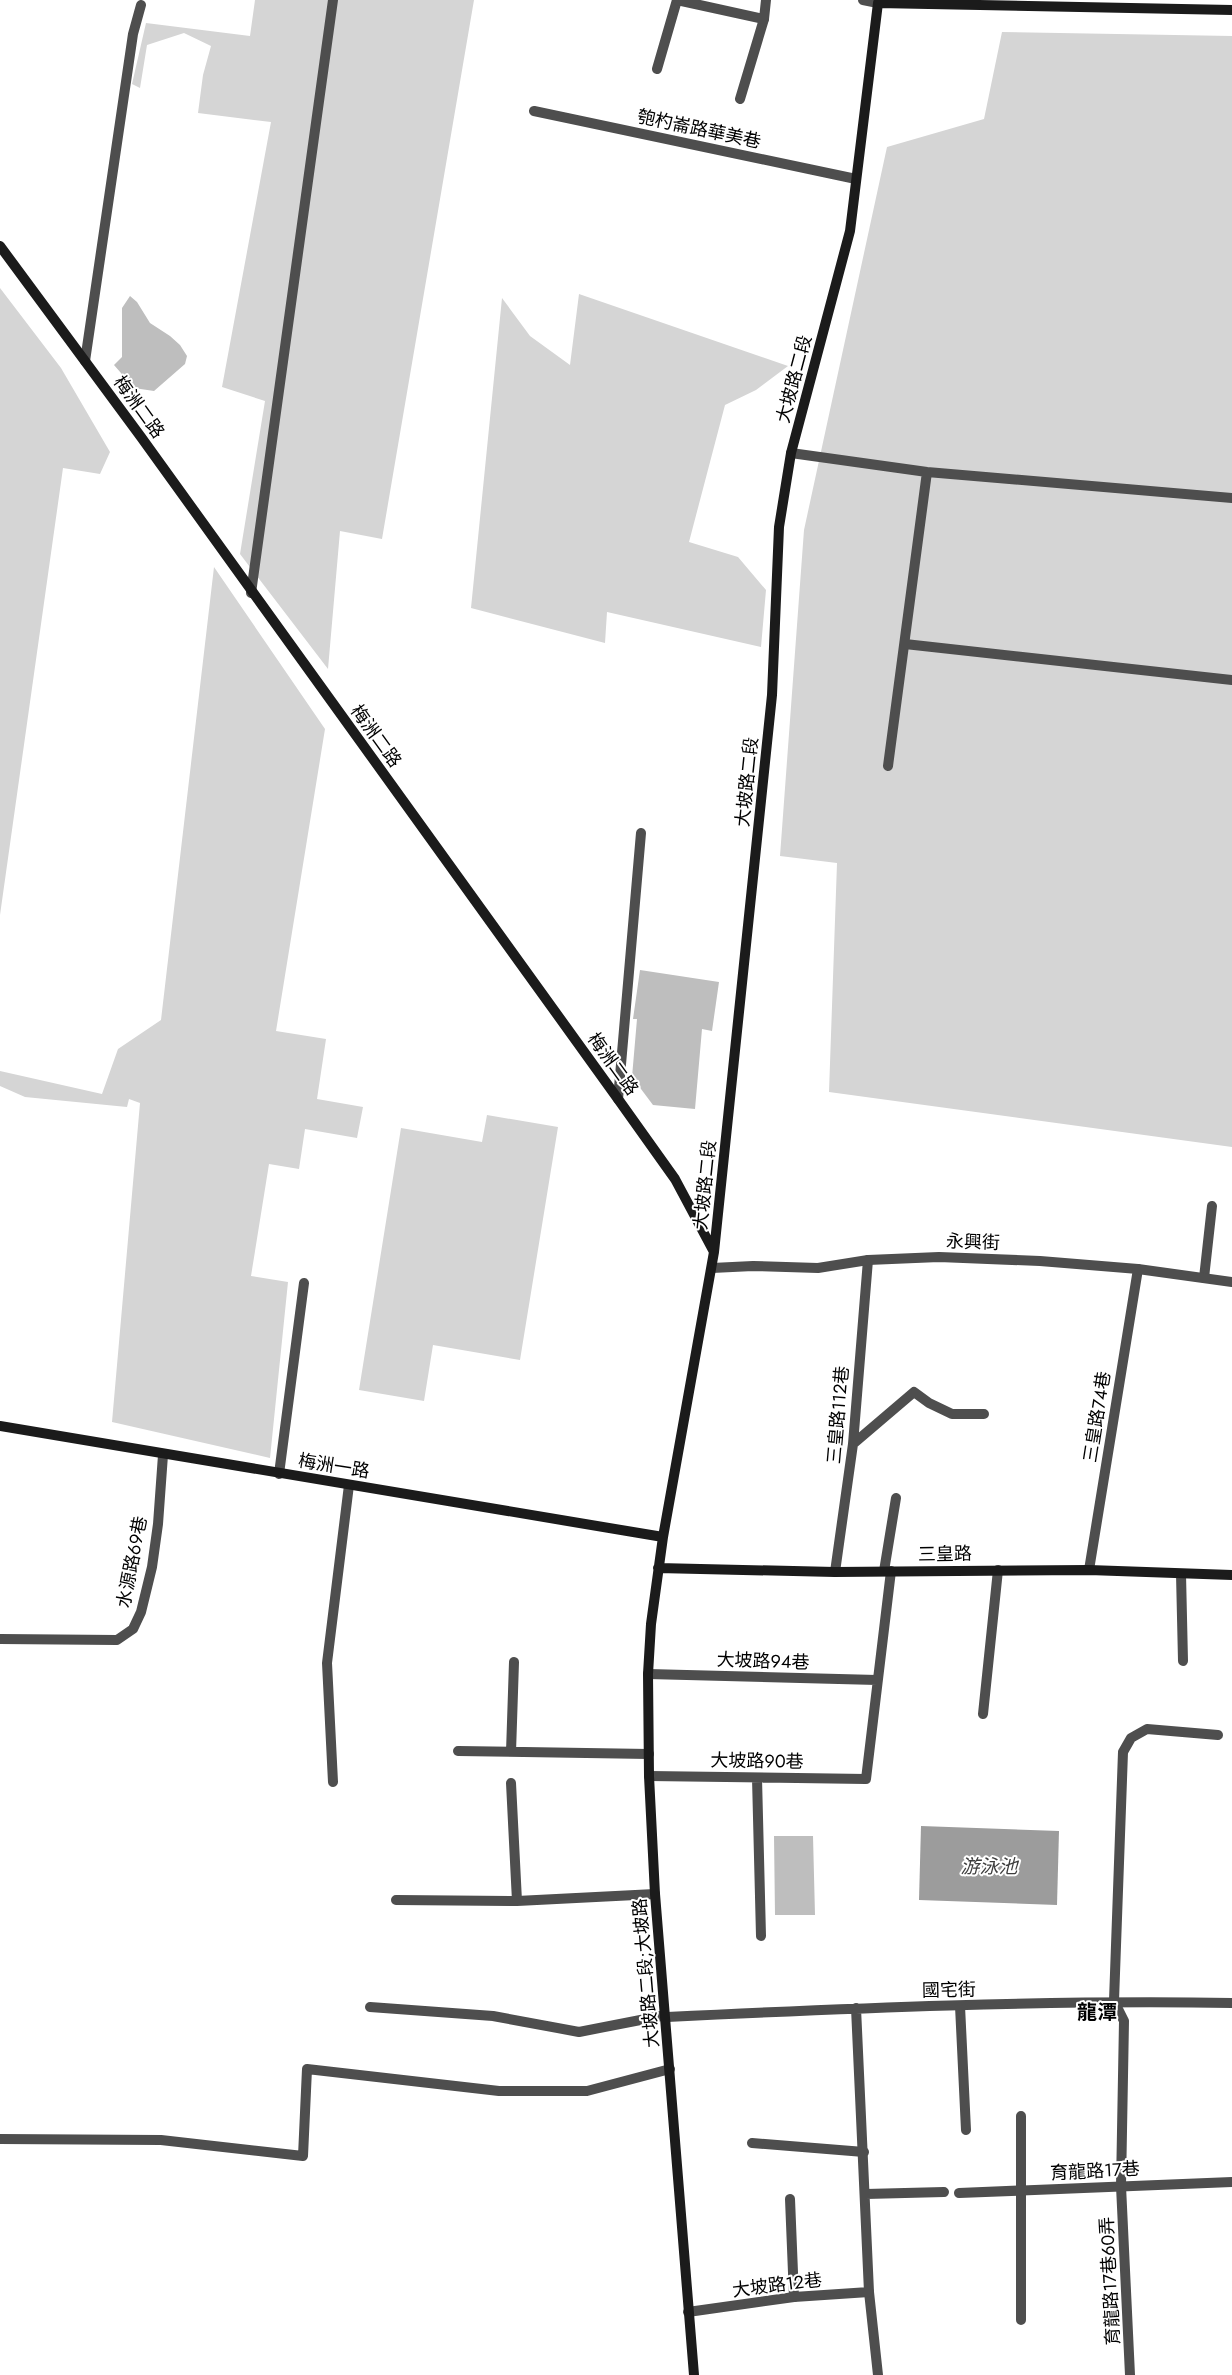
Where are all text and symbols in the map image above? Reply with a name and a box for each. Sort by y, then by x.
street label: 匏杓崙路華美巷 [635,103,763,155]
street label: 大坡路二段 [770,332,818,426]
street label: 梅洲二路 [107,370,171,444]
street label: 梅洲二路 [344,699,408,773]
street label: 大坡路二段 [729,736,765,828]
street label: 梅洲二路 [581,1027,645,1101]
street label: 大坡路二段 [687,1139,723,1231]
street label: 永興街 [946,1228,1000,1256]
street label: 三皇路112巷 [821,1365,855,1465]
street label: 三皇路74巷 [1077,1370,1117,1464]
street label: 梅洲一路 [296,1448,372,1484]
street label: 水源路69巷 [110,1514,154,1610]
street label: 三皇路 [918,1541,972,1567]
street label: 大坡路94巷 [716,1646,810,1676]
street label: 大坡路90巷 [710,1747,804,1775]
water label: 游泳池 [960,1853,1019,1880]
street label: 大坡路二段;大坡路 [627,1897,665,2049]
street label: 國宅街 [922,1977,976,2003]
district label: 龍潭 [1077,1998,1117,2027]
street label: 育龍路17巷 [1050,2156,1140,2186]
street label: 育龍路17巷60弄 [1094,2216,1126,2346]
street label: 大坡路12巷 [731,2267,823,2303]

